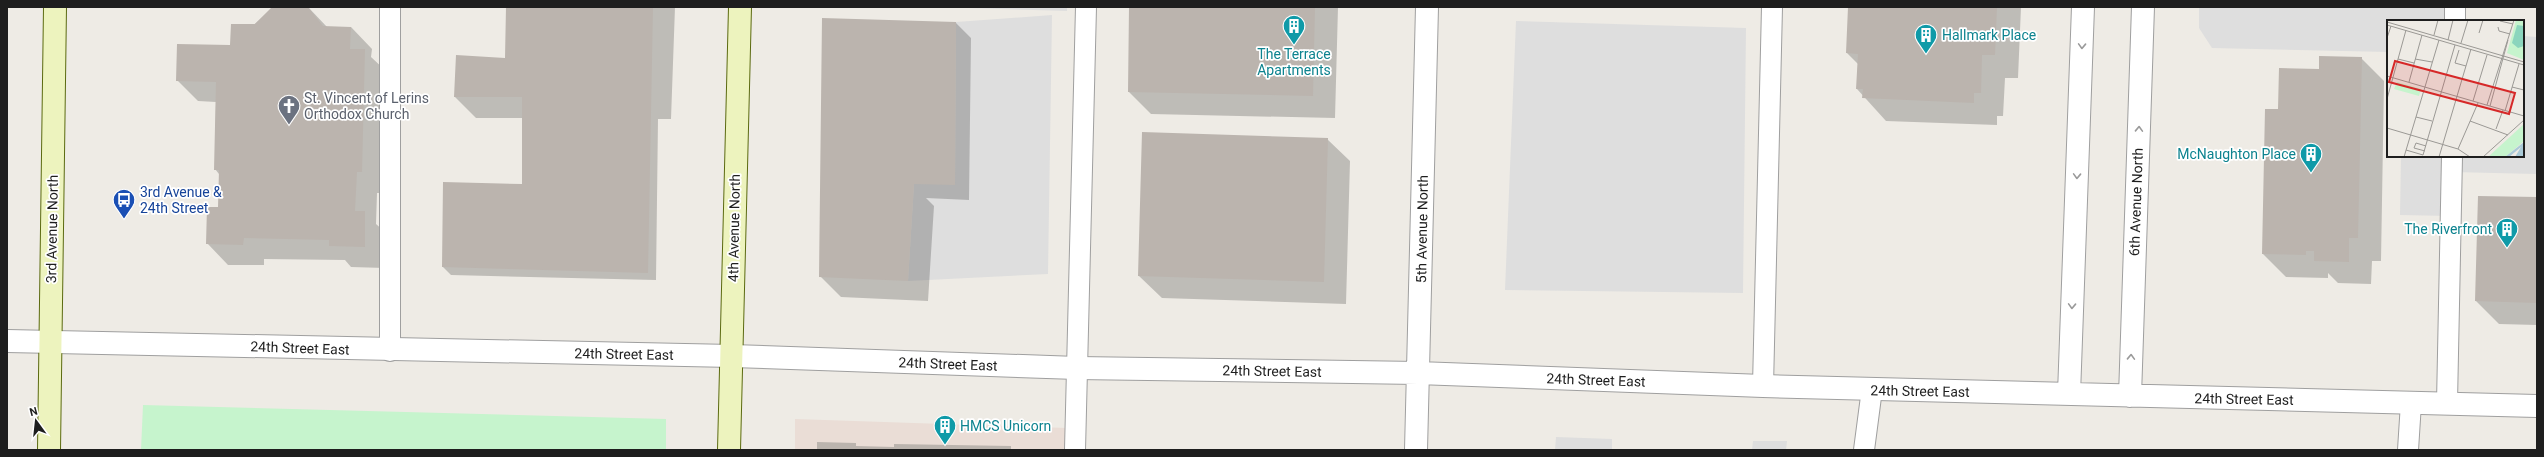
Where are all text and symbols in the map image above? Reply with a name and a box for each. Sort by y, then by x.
building icon: The Terrace Apartments [1281,13,1307,46]
inset map [2387,20,2524,157]
building icon: Hallmark Place [1913,22,1939,55]
place label: Hallmark Place [1942,27,2036,43]
one-way arrow [2078,43,2086,49]
place label: The Terrace Apartments [1257,46,1331,78]
place label: St. Vincent of Lerins Orthodox Church [304,90,429,122]
church icon: St. Vincent of Lerins Orthodox Church [276,93,302,126]
one-way arrow [2135,126,2143,132]
building icon: McNaughton Place [2298,141,2324,174]
place label: McNaughton Place [2177,146,2296,162]
street label: 6th Avenue North [2126,148,2146,256]
one-way arrow [2073,173,2081,179]
street label: 4th Avenue North [725,174,743,282]
street label: 3rd Avenue North [43,175,61,283]
street label: 5th Avenue North [1413,175,1431,283]
place label: 3rd Avenue & 24th Street [140,184,222,216]
bus stop icon: 3rd Avenue & 24th Street [111,187,137,220]
building icon: The Riverfront [2494,216,2520,249]
place label: The Riverfront [2404,221,2492,237]
one-way arrow [2068,303,2077,309]
street label: 24th Street East [250,338,350,358]
street label: 24th Street East [574,345,674,363]
street label: 24th Street East [898,354,998,374]
one-way arrow [2127,354,2135,360]
street label: 24th Street East [1222,362,1322,380]
street label: 24th Street East [1546,370,1646,390]
street label: 24th Street East [1870,382,1970,400]
street label: 24th Street East [2194,390,2294,408]
north arrow [16,401,56,441]
text: N [28,404,39,419]
building icon: HMCS Unicorn [932,413,958,446]
place label: HMCS Unicorn [960,418,1051,434]

